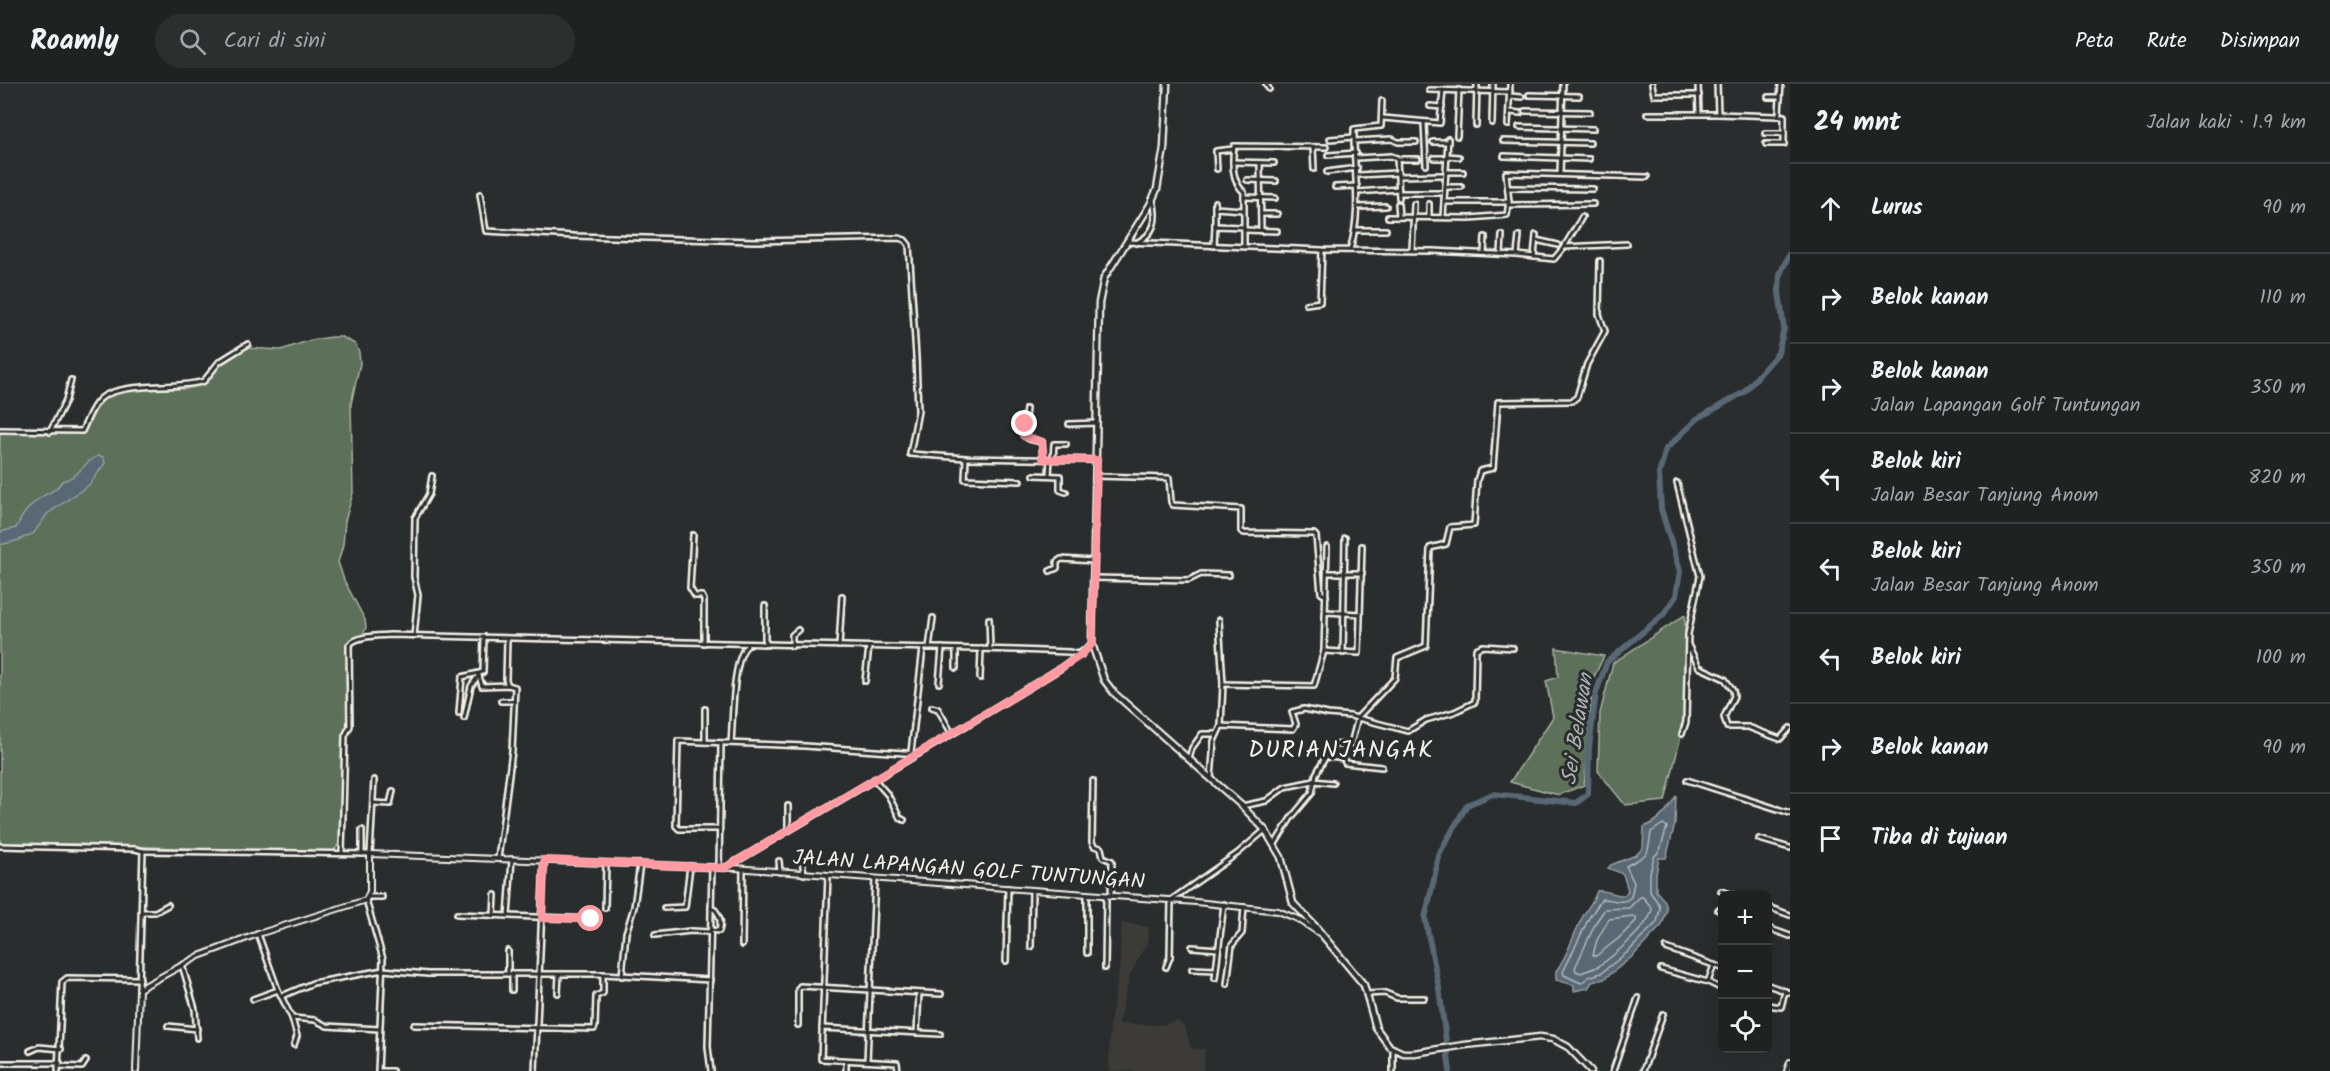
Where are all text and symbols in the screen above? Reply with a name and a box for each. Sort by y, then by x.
search box [155,14,575,68]
text: Roamly [30,19,119,64]
text: Cari di sini [224,24,325,59]
icon: search [176,25,209,58]
text: Peta [2075,25,2114,58]
text: Rute [2147,25,2187,58]
text: Disimpan [2220,25,2300,58]
text: 24 mnt [1814,102,1901,144]
text: Jalan kaki · 1.9 km [2147,107,2306,139]
text: Lurus [1871,191,1923,226]
icon: ahead [1814,192,1847,225]
text: 90 m [2262,192,2306,224]
text: Belok kanan [1871,281,1988,316]
icon: right [1814,282,1847,315]
text: 110 m [2260,282,2306,314]
text: Belok kanan [1871,355,1988,390]
icon: right [1814,372,1847,405]
text: 350 m [2250,372,2306,404]
text: Jalan Lapangan Golf Tuntungan [1871,390,2140,422]
route end [1011,410,1037,436]
text: Belok kiri [1871,445,1961,480]
icon: left [1814,462,1847,495]
text: 820 m [2248,462,2306,494]
text: Jalan Besar Tanjung Anom [1871,480,2098,512]
text: Belok kiri [1871,535,1961,570]
icon: left [1814,552,1847,585]
text: 350 m [2250,552,2306,584]
text: Jalan Besar Tanjung Anom [1871,570,2098,602]
text: Belok kiri [1871,641,1961,676]
icon: left [1814,642,1847,675]
text: 100 m [2256,642,2306,674]
water label: Sei Belawan [1552,669,1605,788]
district label: DURIANJANGAK [1248,731,1434,770]
text: Belok kanan [1871,731,1988,766]
icon: right [1814,732,1847,765]
text: 90 m [2262,732,2306,764]
text: Tiba di tujuan [1871,821,2007,856]
icon: arrive [1814,822,1847,855]
street label: JALAN LAPANGAN GOLF TUNTUNGAN [792,842,1146,899]
map controls [1718,891,1772,1053]
button: + [1718,891,1772,945]
route start [577,905,603,931]
button: − [1718,945,1772,999]
button: locate [1718,999,1772,1053]

